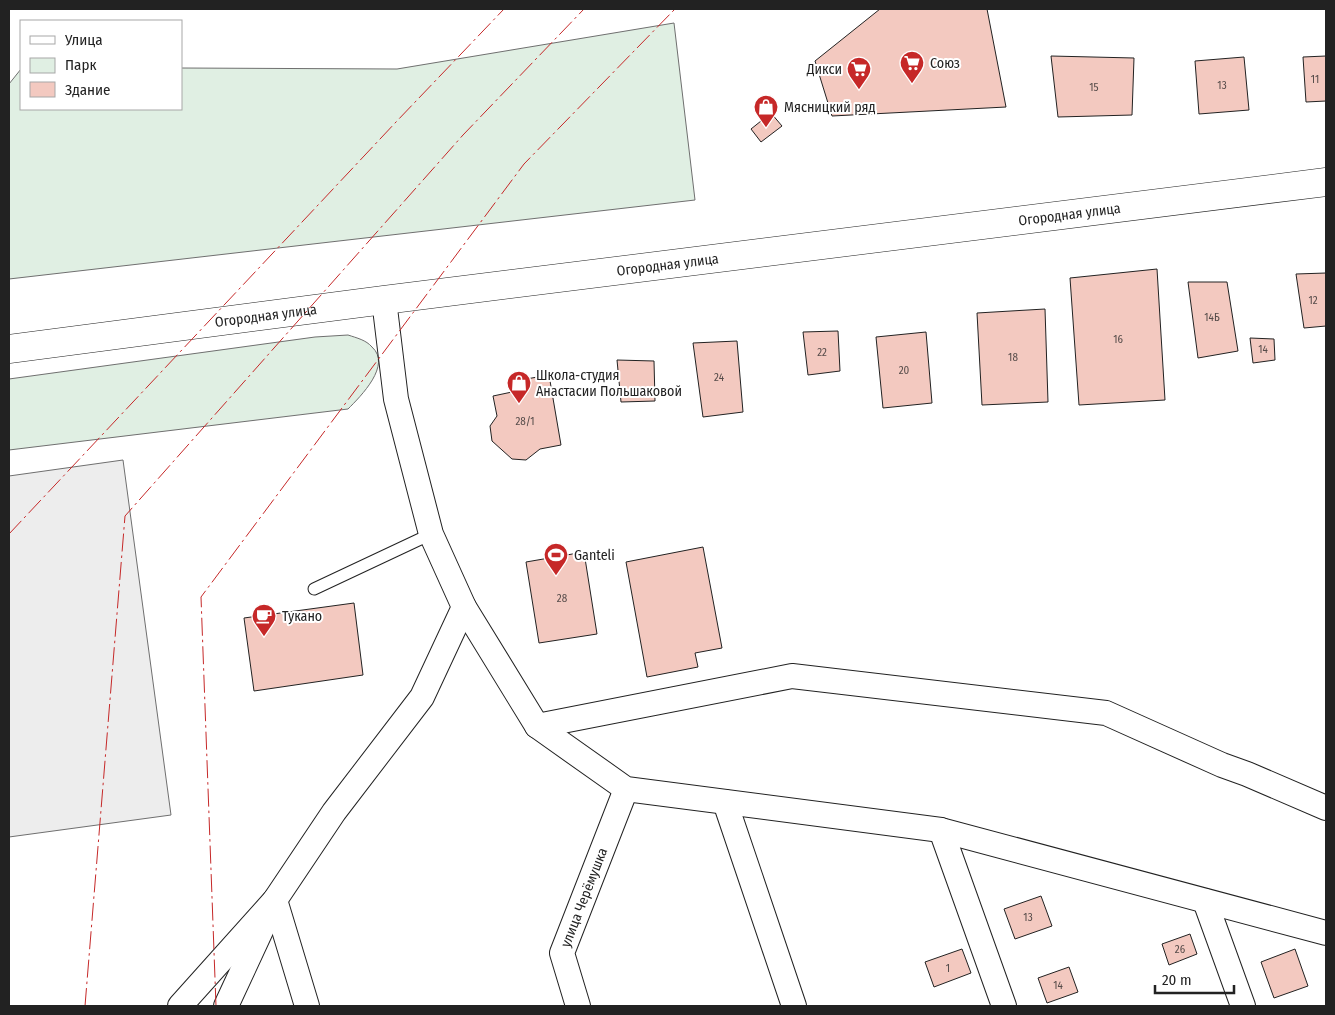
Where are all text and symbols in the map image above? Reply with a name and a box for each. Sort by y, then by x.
legend [20,20,182,110]
text: Улица [64,31,103,49]
supermarket icon: Союз [899,50,925,84]
place label: Союз [930,55,960,72]
text: Парк [65,56,96,74]
supermarket icon: Дикси [846,56,872,90]
place label: Дикси [806,61,842,78]
house number: 11 [1311,73,1319,86]
house number: 13 [1217,79,1227,92]
text: Здание [65,81,111,99]
house number: 15 [1089,81,1099,94]
shop icon: Мясницкий ряд [753,94,779,128]
place label: Мясницкий ряд [784,99,875,116]
street label: Огородная улица [1017,199,1122,229]
street label: Огородная улица [616,250,720,279]
house number: 12 [1308,294,1318,307]
street label: Огородная улица [214,300,318,331]
house number: 14Б [1204,311,1220,324]
house number: 16 [1113,333,1123,346]
house number: 14 [1258,343,1268,356]
house number: 22 [817,346,827,359]
house number: 18 [1008,351,1018,364]
house number: 20 [899,364,910,377]
place label: Школа-студия Анастасии Польшаковой [536,367,682,400]
shop icon: Школа-студия Анастасии Польшаковой [506,370,532,404]
house number: 24 [714,371,725,384]
house number: 28/1 [515,415,535,428]
sports icon: Ganteli [543,542,569,576]
place label: Ganteli [574,547,615,564]
house number: 28 [557,592,568,605]
cafe icon: Тукано [251,603,277,637]
place label: Тукано [282,608,322,625]
street label: улица Черёмушка [557,845,611,950]
house number: 13 [1023,911,1033,924]
house number: 26 [1175,943,1186,956]
house number: 1 [946,962,950,975]
scale bar [1155,962,1234,994]
text: 20 m [1162,971,1192,989]
house number: 14 [1053,979,1063,992]

